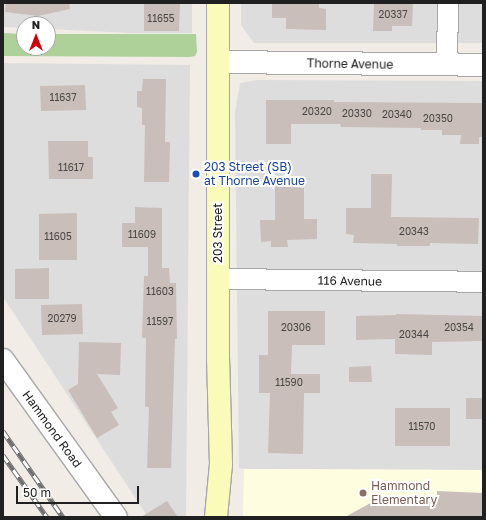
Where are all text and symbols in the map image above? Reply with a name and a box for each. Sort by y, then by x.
house number: 20337 [379,9,407,21]
house number: 11655 [147,13,175,25]
north arrow [16,16,56,56]
text: N [32,18,40,31]
street label: Thorne Avenue [307,56,393,72]
house number: 11637 [50,92,76,104]
house number: 20320 [302,106,332,118]
house number: 20330 [342,108,372,120]
house number: 20340 [382,109,412,121]
house number: 20350 [423,113,453,125]
place label: 203 Street (SB) at Thorne Avenue [204,160,305,188]
house number: 11617 [58,162,84,174]
marker: 203 Street (SB) at Thorne Avenue [191,169,201,179]
street label: 203 Street [211,203,225,263]
house number: 20343 [399,226,429,238]
house number: 11609 [128,229,156,241]
house number: 11605 [44,231,72,243]
street label: 116 Avenue [318,273,382,289]
house number: 11603 [146,286,174,298]
house number: 20279 [47,313,77,325]
house number: 11597 [147,316,173,328]
house number: 20306 [281,322,311,334]
house number: 20354 [444,322,474,334]
house number: 20344 [399,329,429,341]
house number: 11590 [275,377,303,389]
street label: Hammond Road [19,388,85,470]
house number: 11570 [409,421,435,433]
scale bar [18,478,141,504]
place label: Hammond Elementary [371,479,437,507]
text: 50 m [23,485,51,500]
marker: Hammond Elementary [358,488,368,498]

